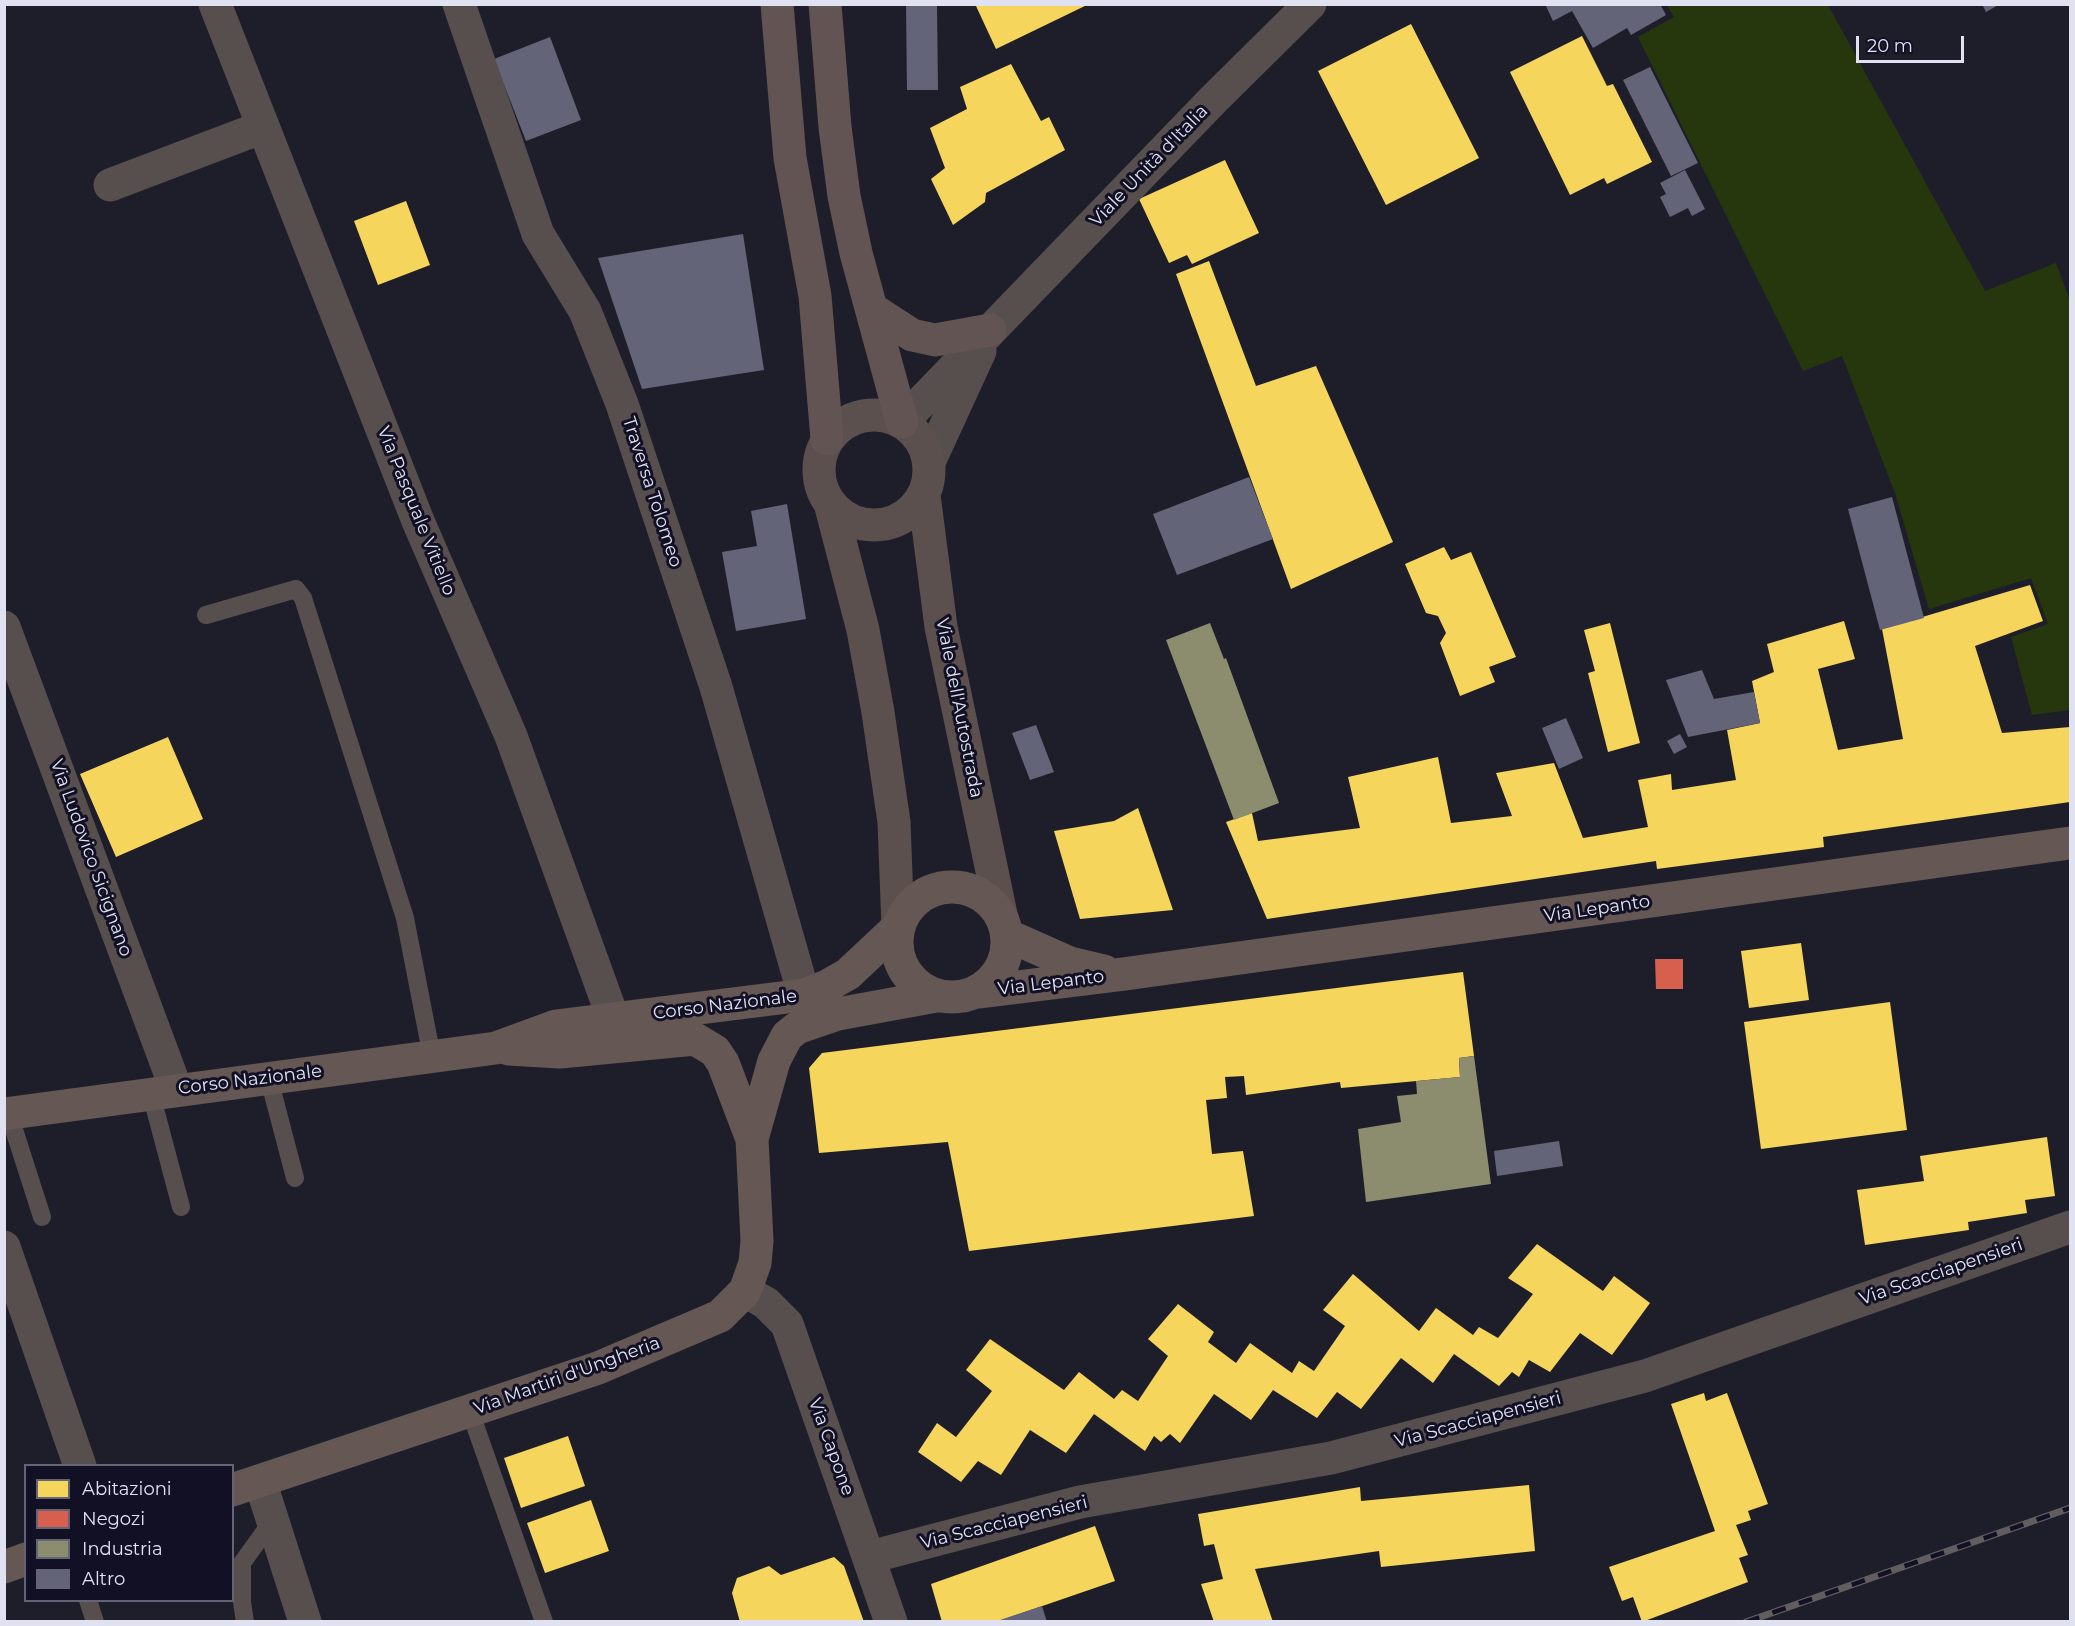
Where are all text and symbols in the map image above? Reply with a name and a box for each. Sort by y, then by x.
scale bar [1859,24,1967,62]
text: 20 m [1867,35,1913,57]
street label: Viale Unità d'Italia [1085,101,1213,231]
street label: Traversa Tolomeo [618,414,686,570]
street label: Via Pasquale Vitiello [372,423,460,599]
street label: Viale dell'Autostrada [931,616,987,800]
street label: Via Ludovico Sicignano [45,757,137,959]
street label: Via Lepanto [1543,891,1651,927]
street label: Via Lepanto [997,966,1105,1000]
street label: Corso Nazionale [652,985,798,1025]
street label: Corso Nazionale [177,1060,323,1100]
street label: Via Scacciapensieri [1856,1234,2026,1310]
street label: Via Martiri d'Ungheria [471,1332,663,1420]
street label: Via Scacciapensieri [1392,1387,1564,1453]
street label: Via Capone [803,1395,859,1499]
legend [24,1464,234,1602]
text: Abitazioni [82,1478,172,1500]
street label: Via Scacciapensieri [918,1492,1090,1554]
text: Negozi [82,1508,145,1530]
text: Industria [82,1538,163,1560]
text: Altro [82,1568,125,1590]

